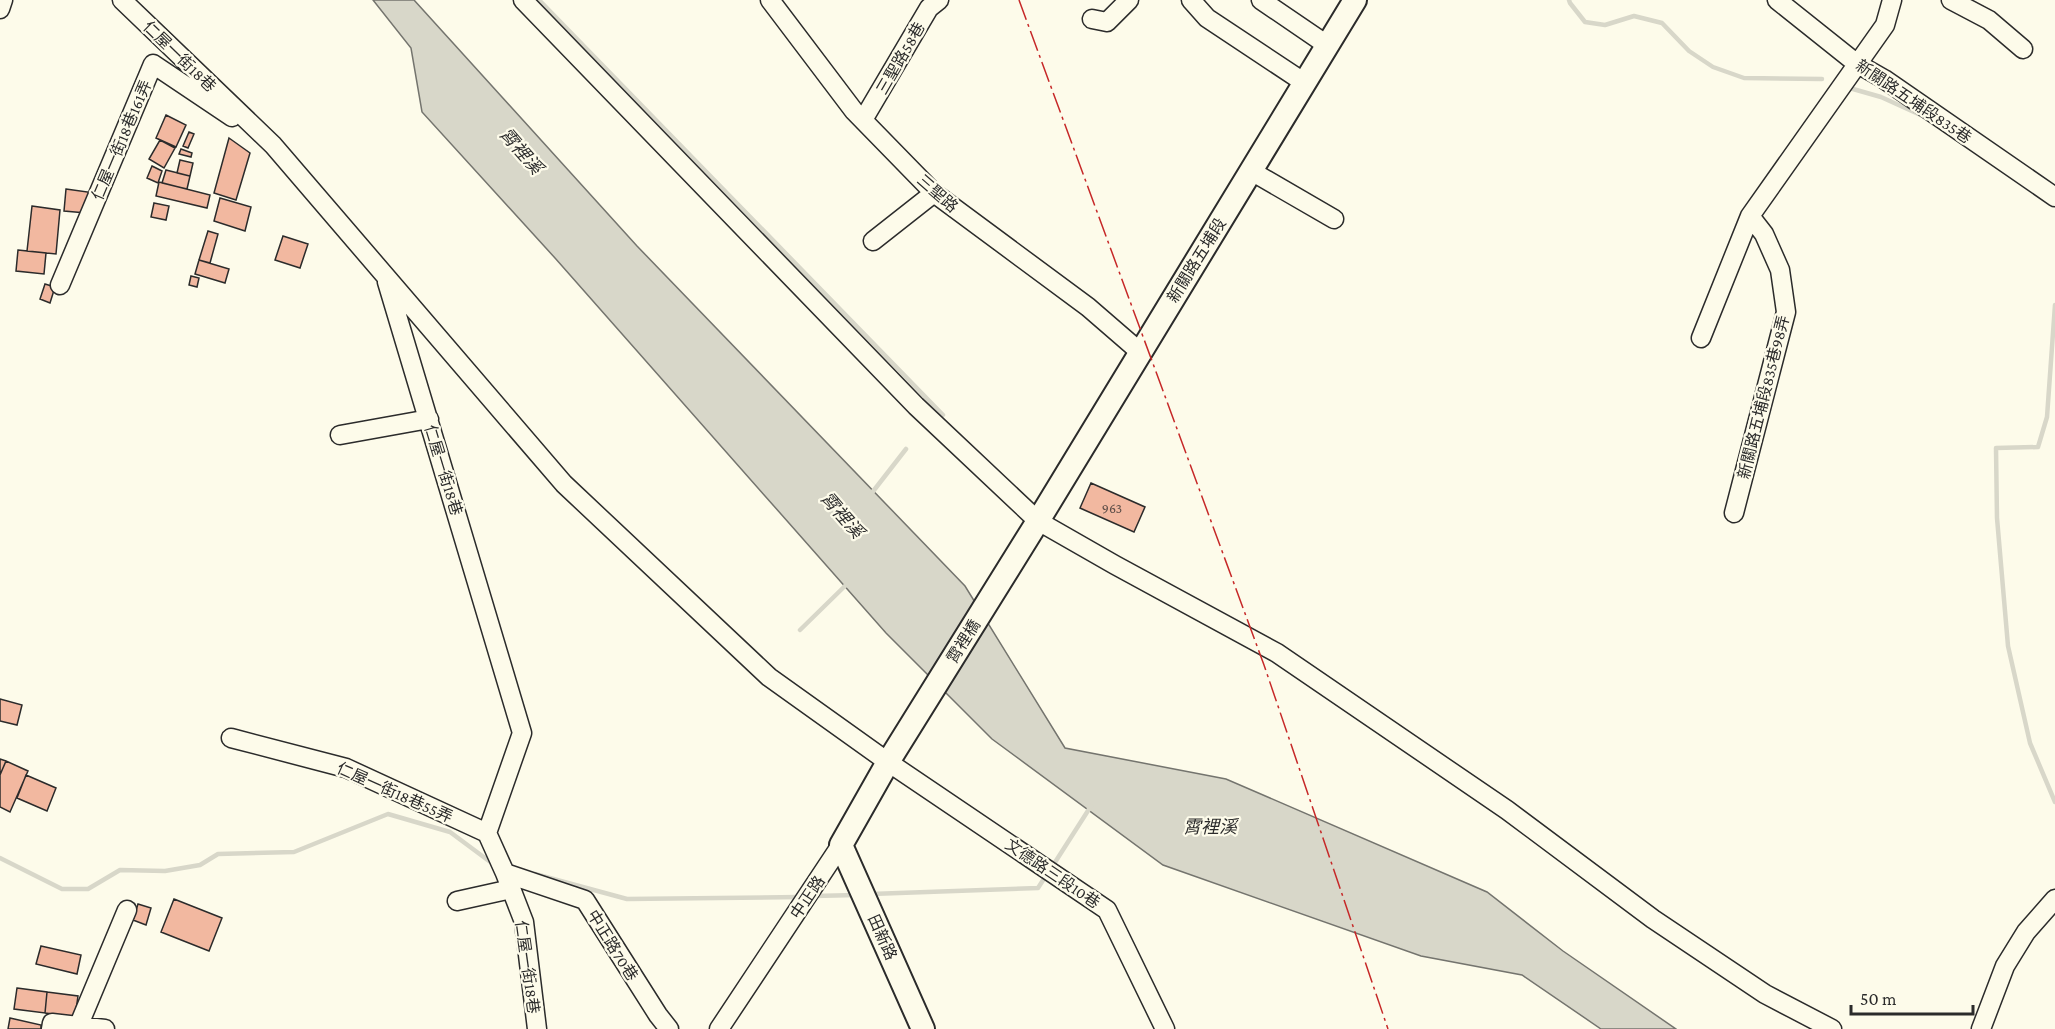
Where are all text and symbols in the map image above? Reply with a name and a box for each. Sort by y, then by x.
street label: 仁屋一街18巷 [140,18,219,95]
street label: 三聖路58巷 [873,19,928,97]
street label: 新關路五埔段835巷 [1853,56,1975,146]
street label: 仁屋一街18巷161弄 [88,78,154,203]
water label: 霄裡溪 [496,124,548,180]
street label: 三聖路 [914,171,961,216]
street label: 新關路五埔段 [1164,215,1229,305]
street label: 新關路五埔段835巷98弄 [1735,313,1792,481]
street label: 仁屋一街18巷 [422,423,465,518]
water label: 霄裡溪 [817,488,869,544]
house number: 963 [1102,500,1122,516]
street label: 霄裡橋 [943,616,983,666]
street label: 仁屋一街18巷55弄 [334,759,455,826]
water label: 霄裡溪 [1183,817,1240,837]
street label: 文德路三段10巷 [1002,836,1103,911]
street label: 中正路 [787,873,828,922]
street label: 中正路70巷 [584,907,641,984]
street label: 田新路 [865,912,900,963]
street label: 仁屋一街18巷 [513,919,542,1015]
scale bar [1851,978,1972,1016]
text: 50 m [1860,989,1897,1009]

